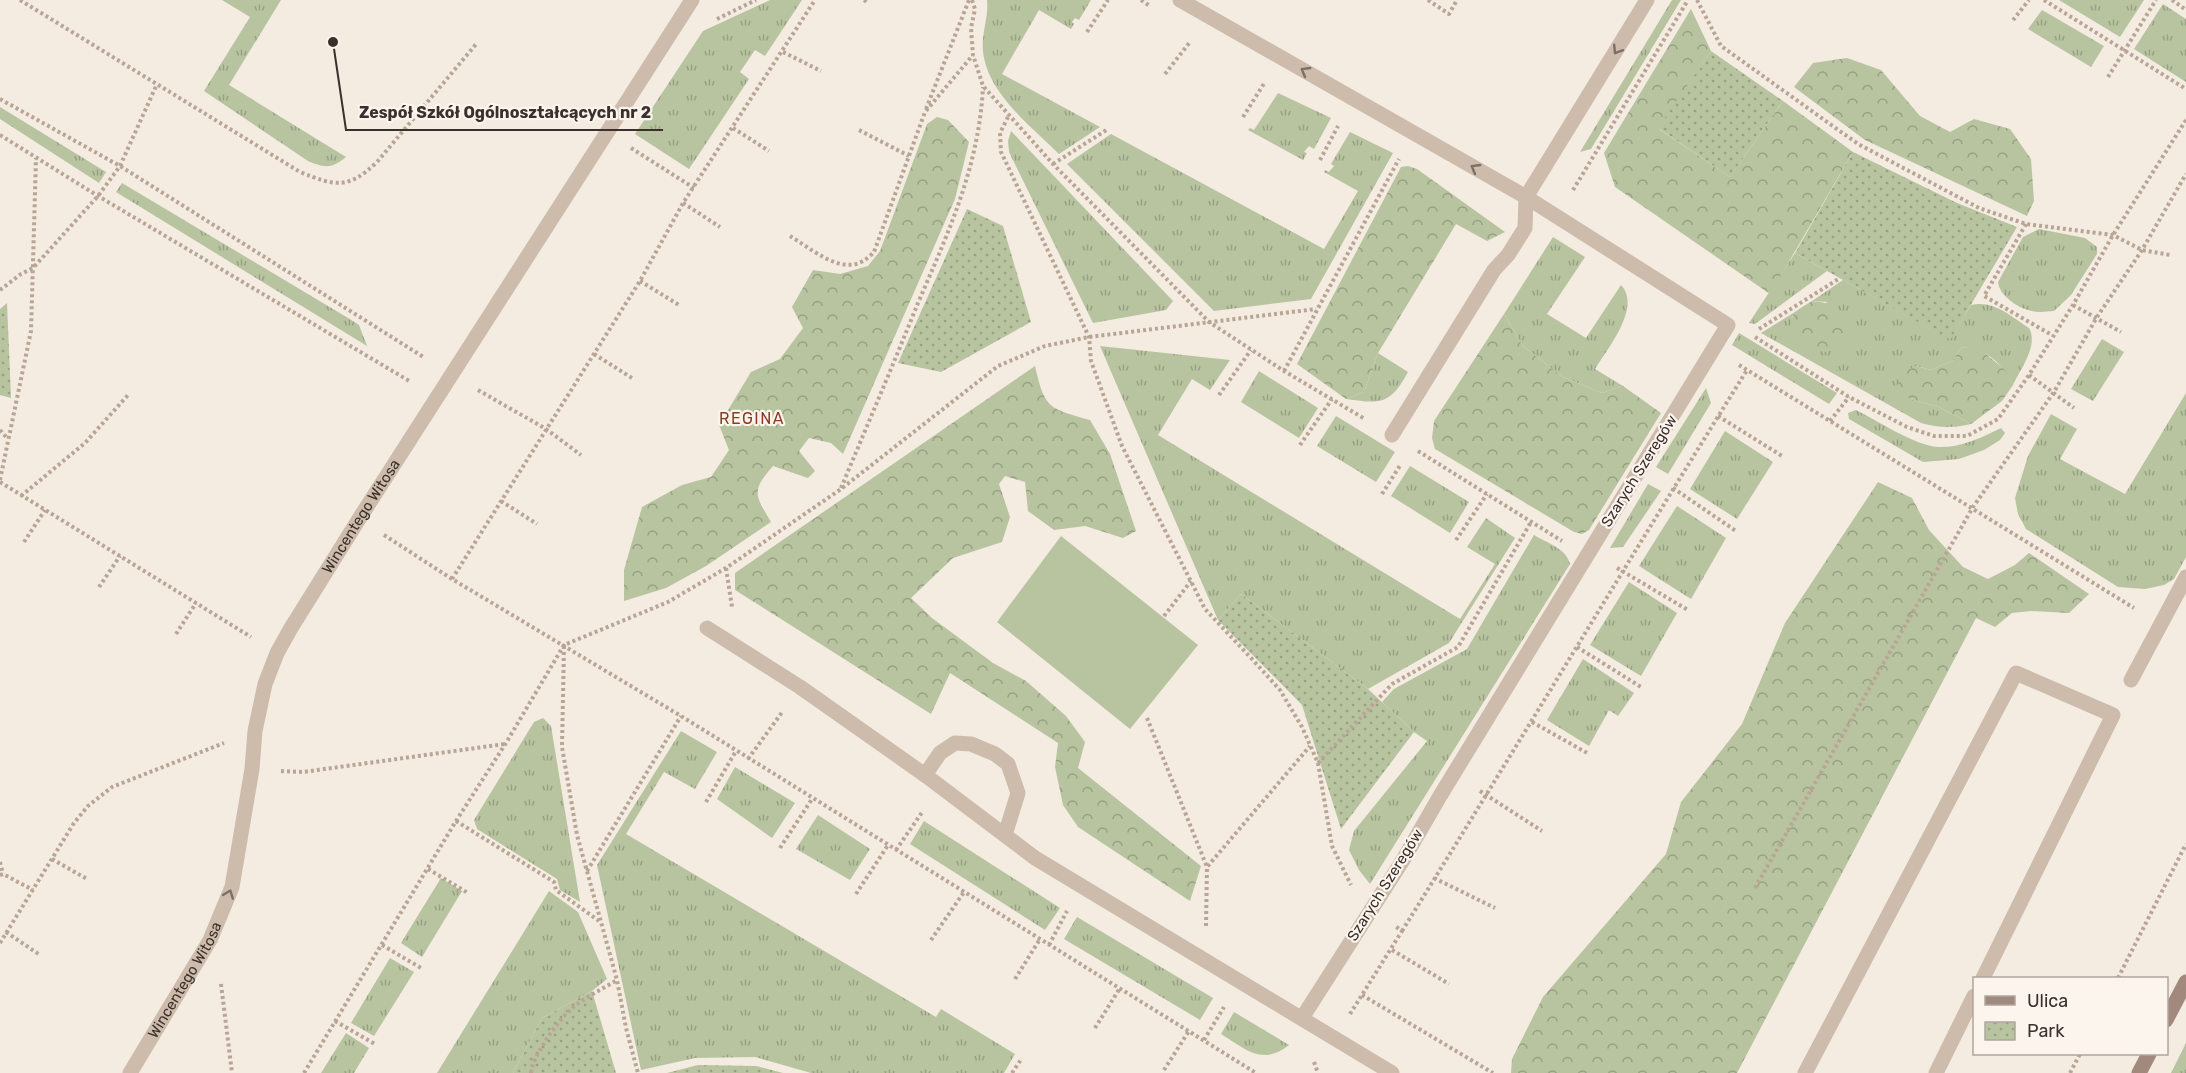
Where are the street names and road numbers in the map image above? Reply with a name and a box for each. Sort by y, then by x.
street label: Szarych Szeregów [1597,412,1681,530]
street label: Wincentego Witosa [318,456,404,577]
street label: Szarych Szeregów [1343,826,1427,944]
street label: Wincentego Witosa [144,919,225,1042]

